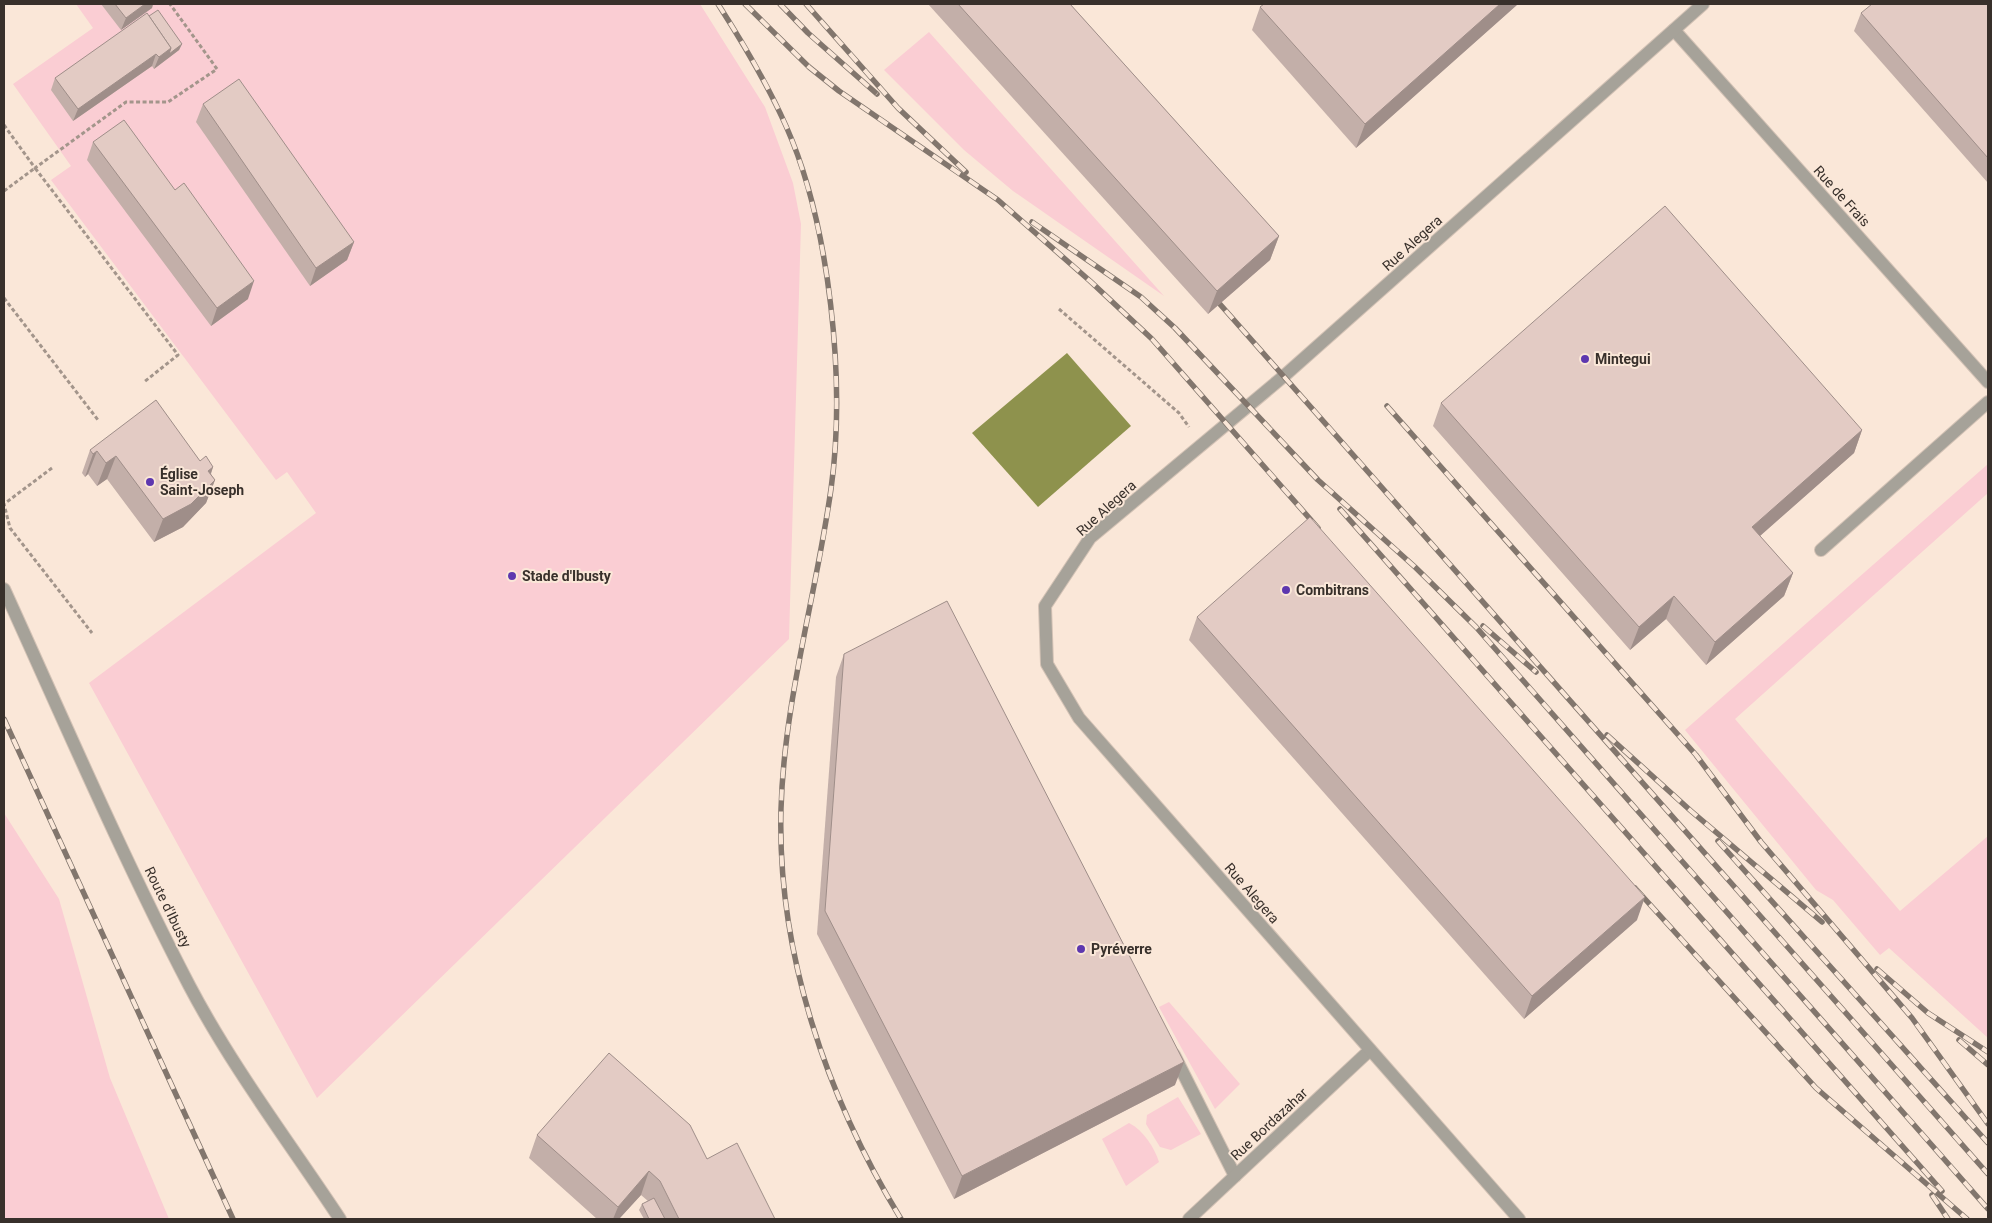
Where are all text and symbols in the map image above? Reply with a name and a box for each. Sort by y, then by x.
street label: Rue de Frais [1811,162,1873,230]
street label: Rue Alegera [1379,212,1445,274]
place label: Mintegui [1595,351,1651,367]
marker: Mintegui [1579,353,1591,365]
place label: Église Saint-Joseph [160,465,244,498]
marker: Église Saint-Joseph [144,476,156,488]
street label: Rue Alegera [1073,477,1139,539]
place label: Stade d'Ibusty [522,568,612,584]
marker: Stade d'Ibusty [506,570,518,582]
place label: Combitrans [1296,582,1369,598]
marker: Combitrans [1280,584,1292,596]
street label: Rue Alegera [1221,860,1283,926]
street label: Route d'Ibusty [142,864,195,950]
place label: Pyréverre [1091,941,1152,957]
marker: Pyréverre [1075,943,1087,955]
street label: Rue Bordazahar [1227,1084,1311,1164]

